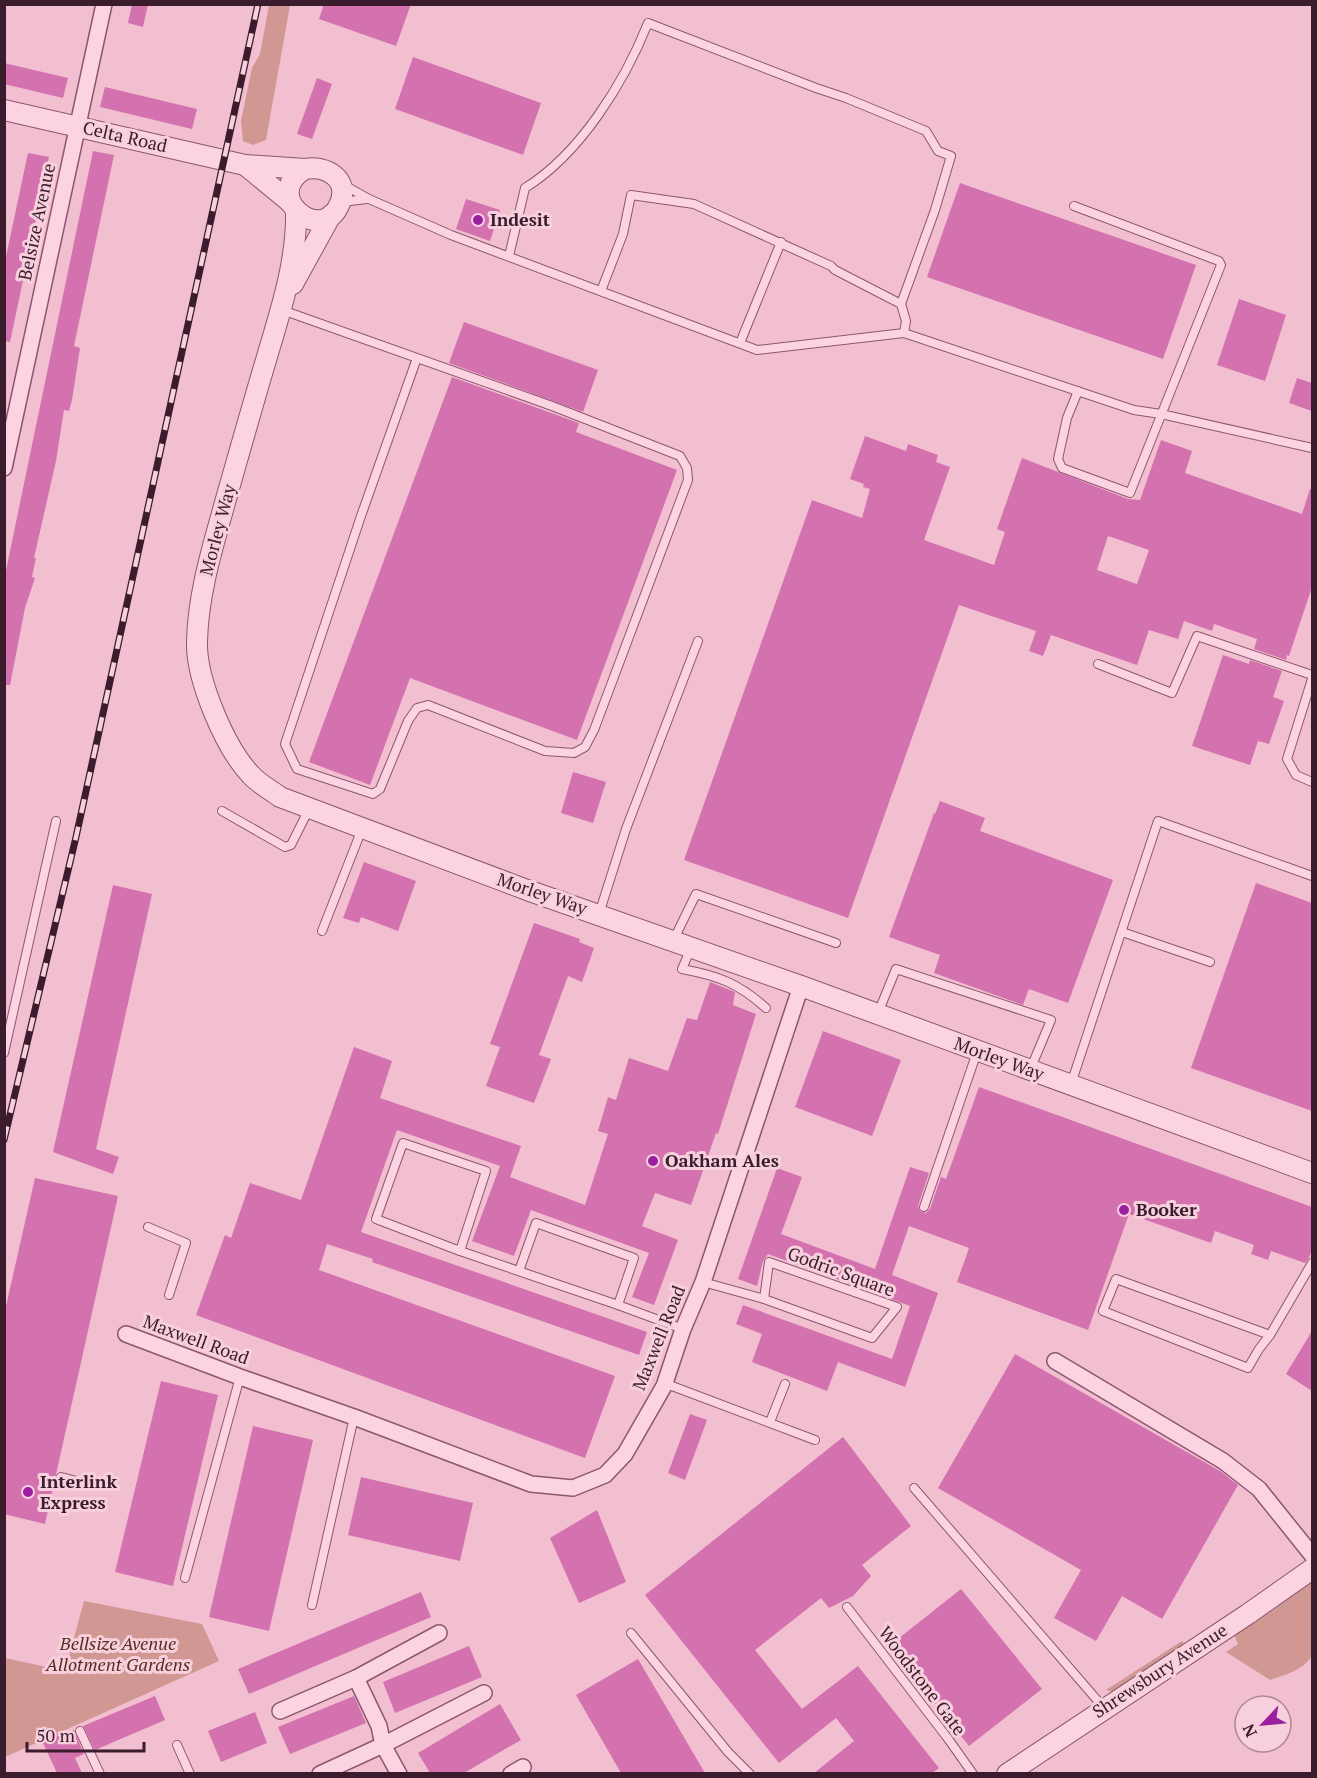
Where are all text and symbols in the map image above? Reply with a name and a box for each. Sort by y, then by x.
street label: Celta Road [81,115,170,157]
street label: Belsize Avenue [12,161,60,283]
place label: Indesit [490,207,550,231]
marker: Indesit [471,213,485,227]
street label: Morley Way [193,480,241,578]
street label: Morley Way [494,866,591,920]
street label: Morley Way [951,1031,1048,1086]
place label: Oakham Ales [665,1148,779,1172]
marker: Oakham Ales [646,1154,660,1168]
place label: Booker [1136,1197,1197,1221]
marker: Booker [1117,1203,1131,1217]
street label: Godric Square [784,1241,898,1302]
street label: Maxwell Road [626,1282,690,1394]
street label: Maxwell Road [140,1309,253,1369]
place label: Interlink Express [40,1469,117,1514]
marker: Interlink Express [21,1485,35,1499]
street label: Shrewsbury Avenue [1087,1617,1232,1723]
street label: Woodstone Gate [874,1621,972,1740]
park label: Bellsize Avenue Allotment Gardens [45,1631,190,1676]
north arrow [1233,1694,1293,1754]
scale bar [27,1715,144,1753]
text: N [1237,1720,1262,1741]
text: 50 m [36,1723,76,1747]

